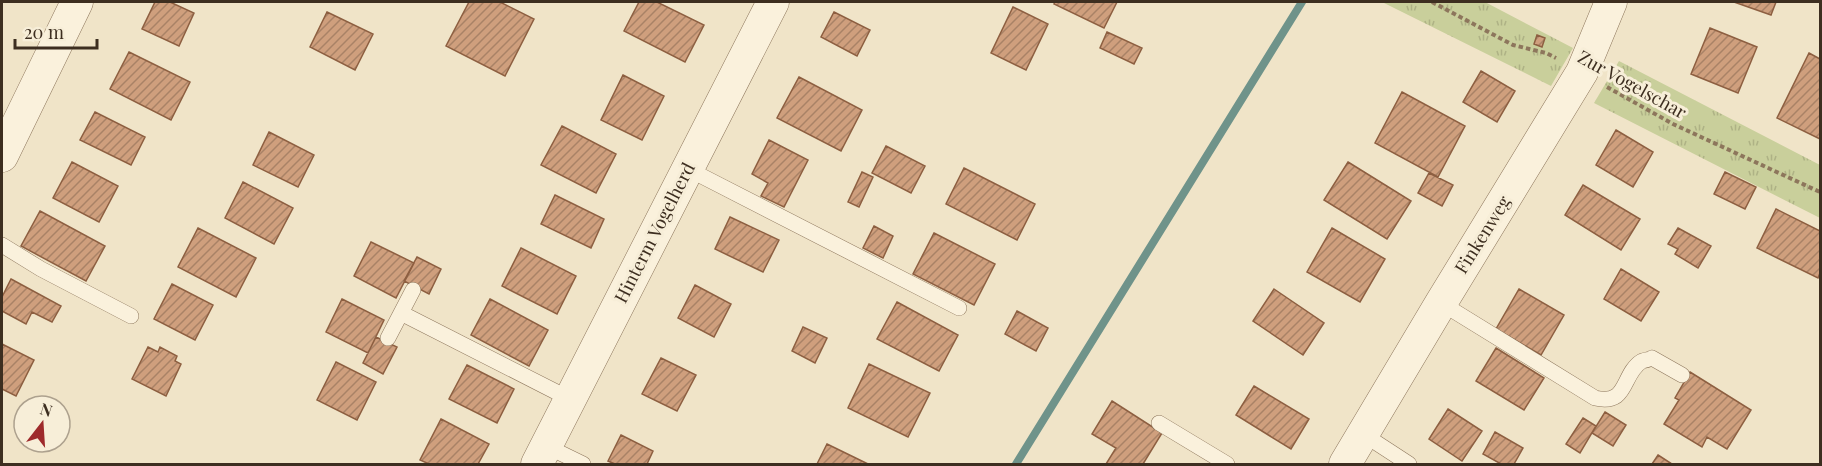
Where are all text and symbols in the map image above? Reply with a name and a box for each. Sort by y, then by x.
scale bar [15,12,98,50]
text: 20 m [24,20,64,44]
street label: Zur Vogelschar [1574,44,1691,124]
street label: Hinterm Vogelherd [608,158,700,307]
street label: Finkenweg [1449,191,1516,278]
north arrow [12,394,72,454]
text: N [38,397,56,421]

